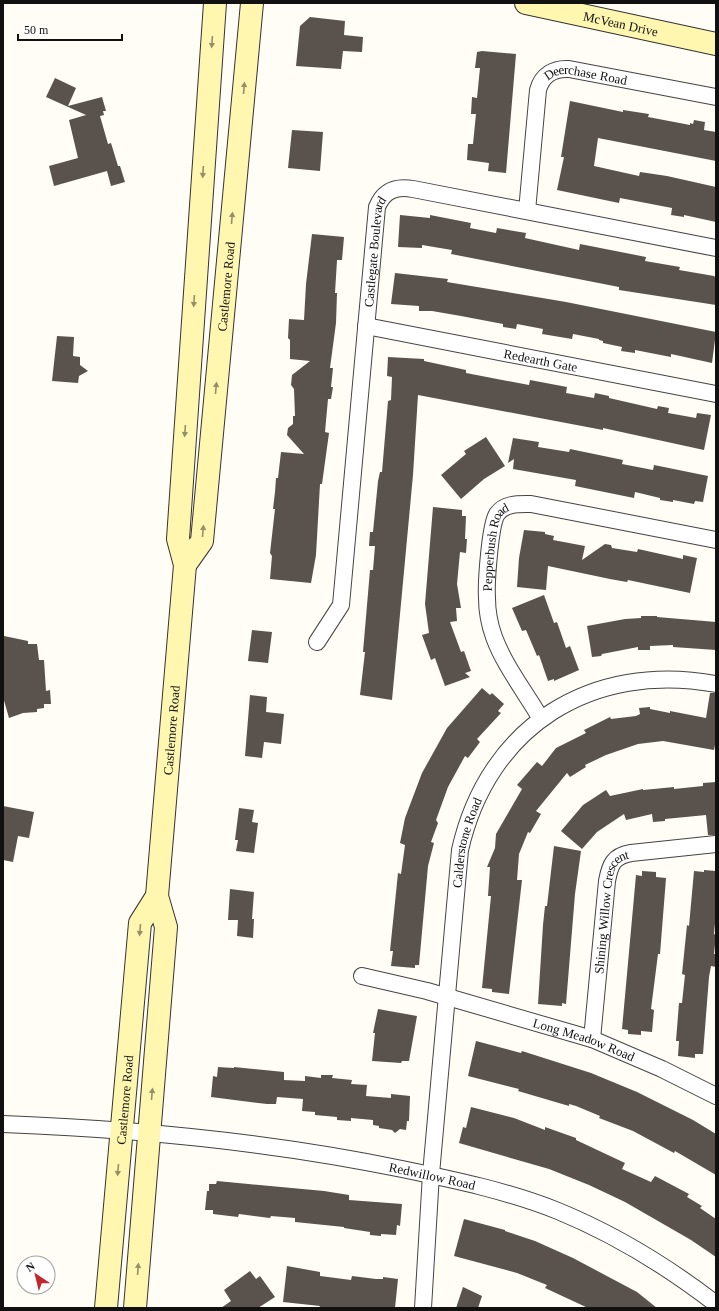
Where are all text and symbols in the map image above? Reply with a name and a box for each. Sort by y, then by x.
street label: McVean Drive [582,8,660,39]
scale bar [18,16,122,42]
text: 50 m [24,23,49,37]
one-way arrow [209,36,216,48]
street label: Deerchase Road [541,61,629,88]
one-way arrow [241,82,247,94]
one-way arrow [200,166,207,178]
street label: Castlegate Boulevard [360,193,389,308]
one-way arrow [229,211,235,224]
street label: Castlemore Road [214,241,237,332]
one-way arrow [191,295,198,307]
street label: Redearth Gate [503,345,579,374]
one-way arrow [213,382,220,394]
one-way arrow [182,425,189,437]
street label: Pepperbush Road [479,499,511,592]
one-way arrow [200,525,207,537]
street label: Castlemore Road [160,684,182,776]
street label: Calderstone Road [449,794,485,888]
street label: Shining Willow Crescent [591,846,631,974]
one-way arrow [136,924,143,936]
street label: Long Meadow Road [531,1015,638,1064]
street label: Castlemore Road [113,1054,136,1145]
one-way arrow [149,1088,155,1100]
street label: Redwillow Road [388,1159,477,1193]
one-way arrow [114,1164,121,1176]
north arrow [16,1255,56,1295]
text: N [24,1260,37,1274]
one-way arrow [135,1263,142,1275]

